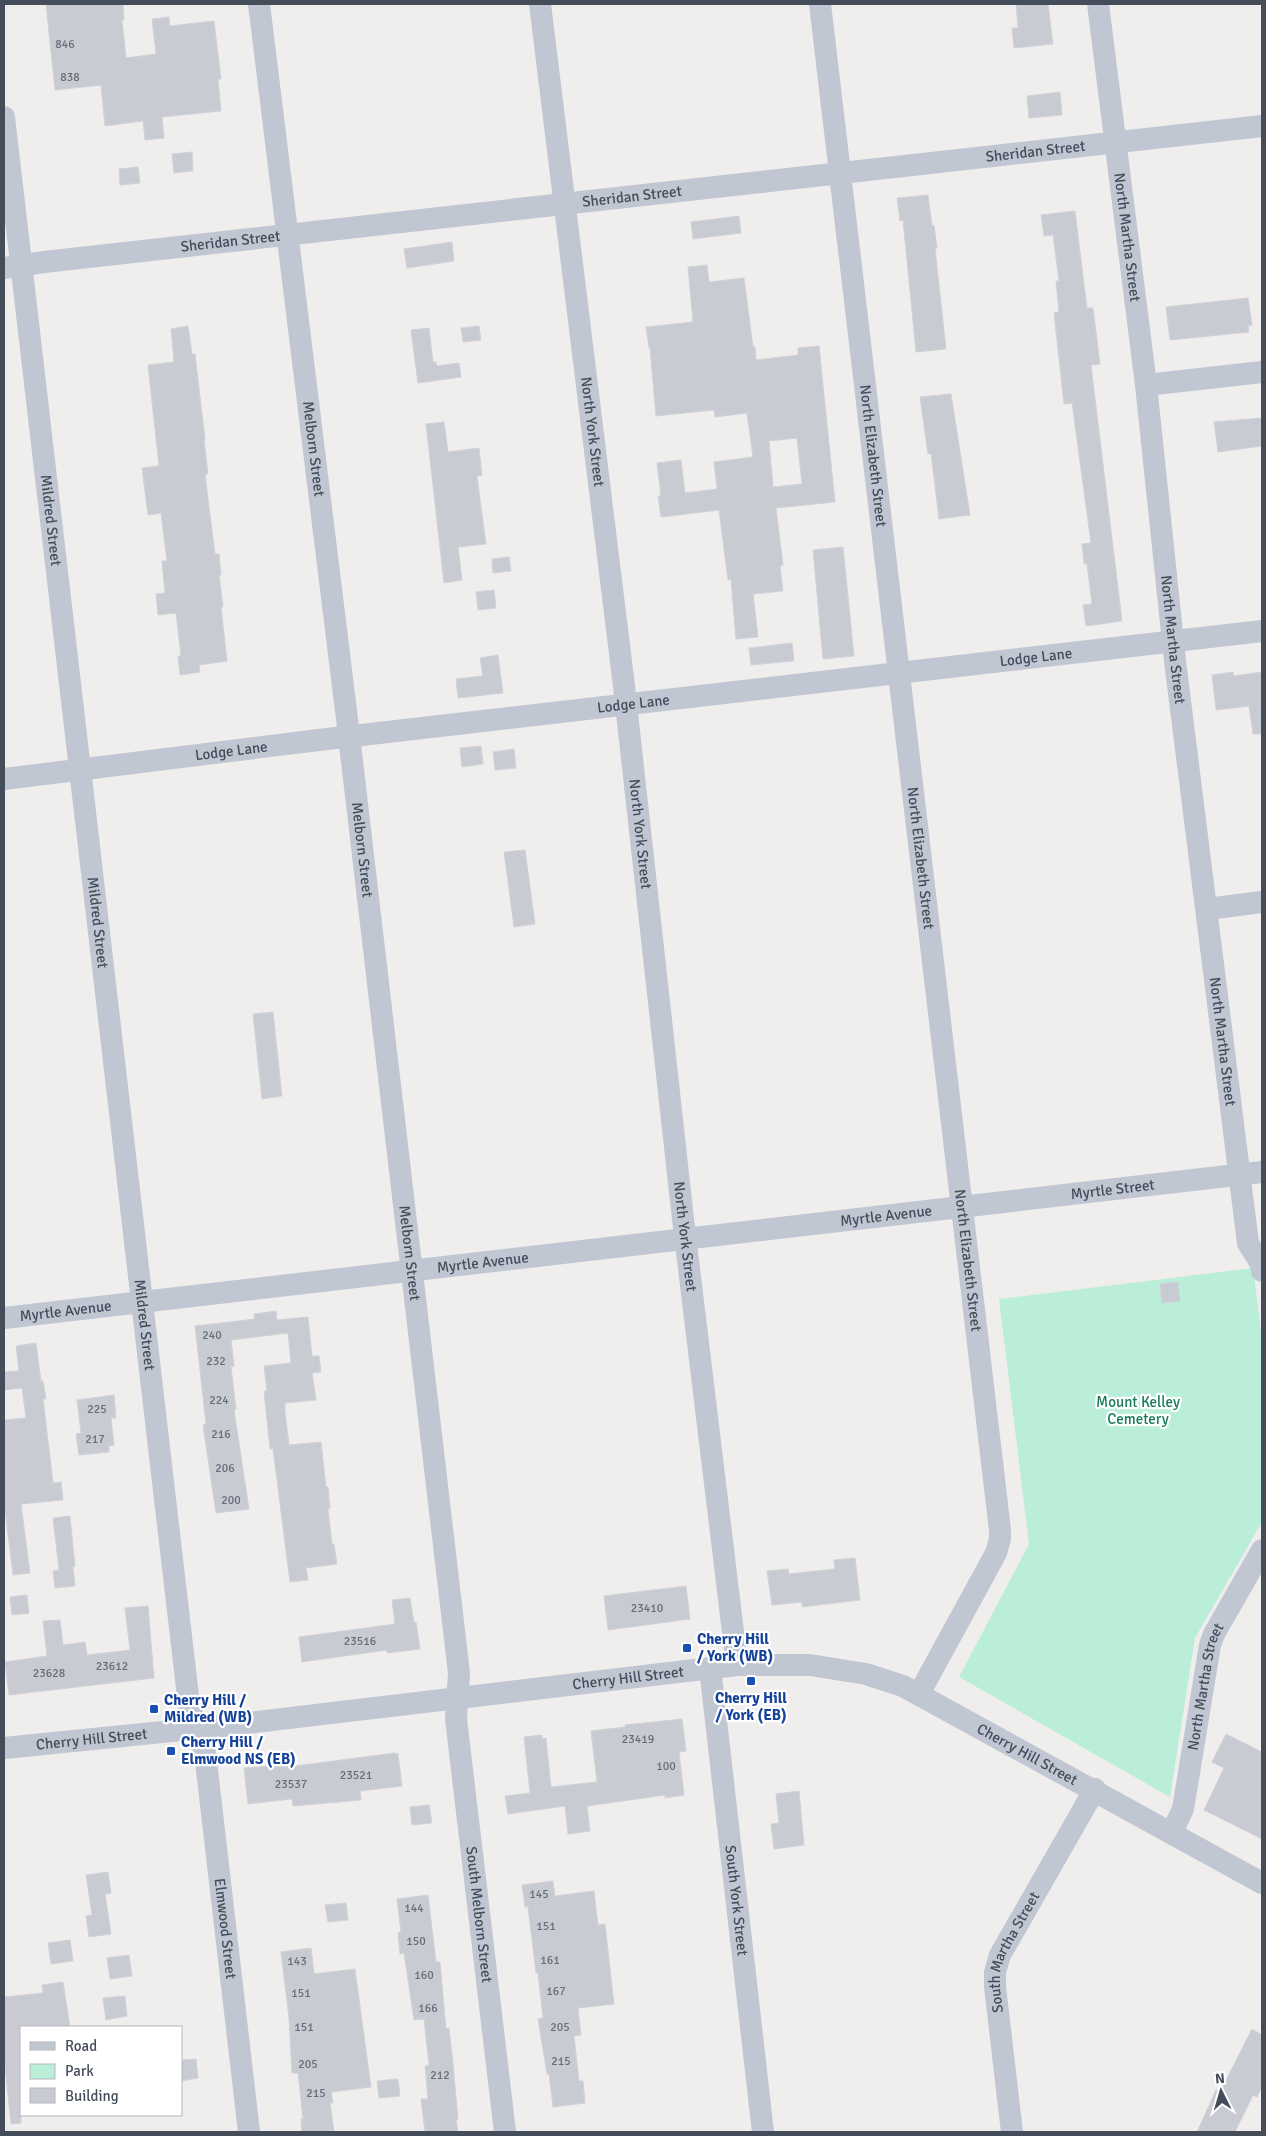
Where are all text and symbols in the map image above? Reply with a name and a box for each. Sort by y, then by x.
house number: 846 [55,37,75,52]
house number: 838 [60,70,80,85]
street label: Sheridan Street [985,137,1086,166]
street label: North Martha Street [1110,172,1144,303]
street label: Sheridan Street [581,182,683,211]
street label: Sheridan Street [180,227,281,256]
street label: North York Street [577,376,608,488]
street label: North Elizabeth Street [856,384,891,528]
street label: Melborn Street [299,400,329,497]
street label: Mildred Street [37,474,65,567]
street label: North Martha Street [1157,574,1189,705]
street label: Lodge Lane [999,644,1073,670]
street label: Lodge Lane [596,690,671,717]
street label: Lodge Lane [194,737,269,764]
street label: North York Street [625,778,655,890]
street label: North Elizabeth Street [903,786,938,930]
street label: Melborn Street [348,801,377,898]
street label: Mildred Street [84,876,112,969]
street label: North Martha Street [1206,976,1240,1107]
street label: Myrtle Street [1070,1176,1156,1203]
street label: North York Street [670,1181,701,1292]
street label: North Elizabeth Street [951,1188,986,1332]
street label: Myrtle Avenue [839,1201,933,1230]
street label: Melborn Street [395,1204,424,1302]
street label: Myrtle Avenue [436,1248,530,1277]
street label: Mildred Street [130,1278,159,1371]
street label: Myrtle Avenue [19,1297,112,1325]
house number: 240 [202,1328,222,1343]
house number: 232 [206,1354,226,1369]
house number: 224 [209,1393,229,1408]
park label: Mount Kelley Cemetery [1096,1393,1180,1428]
house number: 225 [87,1402,107,1417]
house number: 216 [211,1427,231,1442]
house number: 217 [85,1432,105,1447]
house number: 206 [215,1461,235,1476]
house number: 200 [221,1493,241,1508]
house number: 23410 [631,1601,663,1616]
street label: North Martha Street [1184,1620,1227,1752]
place label: Cherry Hill / York (WB) [697,1630,773,1665]
house number: 23516 [344,1634,376,1649]
marker: Cherry Hill / York (WB) [681,1642,693,1654]
house number: 23612 [96,1659,128,1674]
street label: Cherry Hill Street [571,1662,685,1693]
house number: 23628 [33,1666,65,1681]
marker: Cherry Hill / York (EB) [745,1675,757,1687]
place label: Cherry Hill / York (EB) [715,1689,787,1724]
place label: Cherry Hill / Mildred (WB) [164,1691,252,1726]
marker: Cherry Hill / Mildred (WB) [148,1703,160,1715]
street label: Cherry Hill Street [974,1719,1081,1789]
street label: Cherry Hill Street [35,1725,148,1754]
house number: 23419 [622,1732,654,1747]
place label: Cherry Hill / Elmwood NS (EB) [181,1733,296,1768]
marker: Cherry Hill / Elmwood NS (EB) [165,1745,177,1757]
house number: 100 [656,1759,676,1774]
house number: 23521 [340,1768,372,1783]
house number: 23537 [275,1777,307,1792]
street label: South York Street [721,1844,752,1957]
street label: South Melborn Street [462,1845,496,1984]
street label: Elmwood Street [211,1877,240,1980]
house number: 145 [529,1887,549,1902]
street label: South Martha Street [986,1889,1043,2014]
house number: 144 [404,1901,424,1916]
house number: 151 [536,1919,556,1934]
house number: 150 [406,1934,426,1949]
house number: 161 [540,1953,560,1968]
house number: 143 [287,1954,307,1969]
house number: 160 [414,1968,434,1983]
house number: 167 [546,1984,566,1999]
house number: 151 [291,1986,311,2001]
house number: 166 [418,2001,438,2016]
house number: 151 [294,2020,314,2035]
house number: 205 [550,2020,570,2035]
legend [20,2026,182,2116]
text: Road [65,2037,97,2055]
house number: 215 [551,2054,571,2069]
house number: 205 [298,2057,318,2072]
text: Park [65,2062,94,2080]
north arrow [1196,2066,1246,2116]
house number: 212 [430,2068,450,2083]
text: N [1214,2070,1226,2087]
house number: 215 [306,2086,326,2101]
text: Building [65,2087,119,2105]

